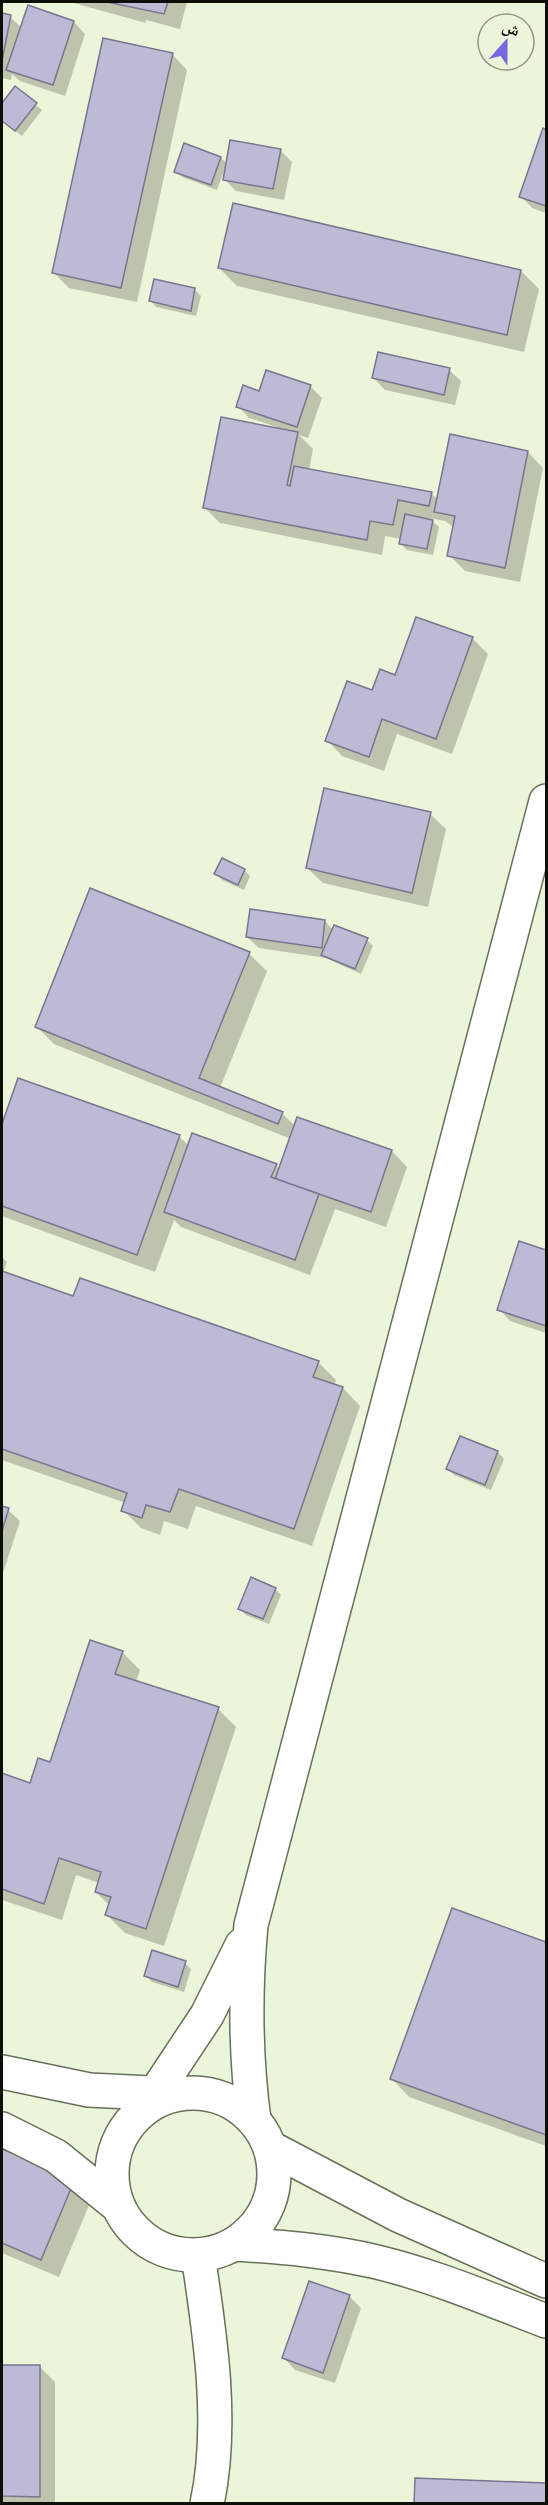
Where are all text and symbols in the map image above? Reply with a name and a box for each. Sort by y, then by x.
north arrow [476,12,536,72]
text: ش [499,15,523,43]

